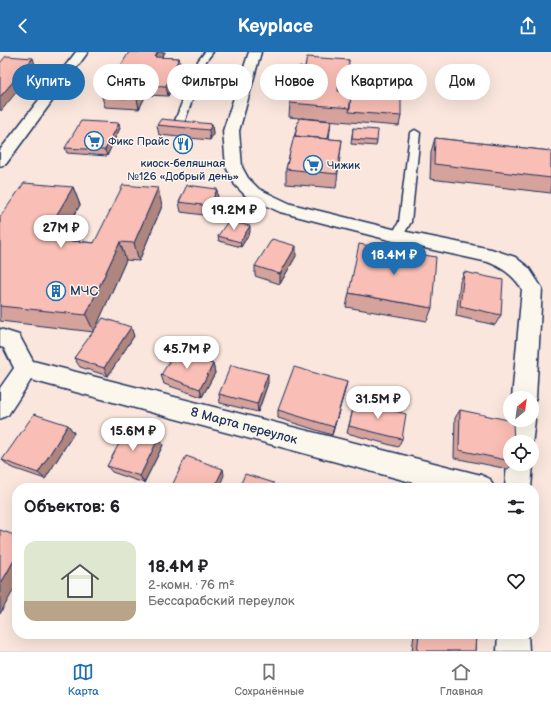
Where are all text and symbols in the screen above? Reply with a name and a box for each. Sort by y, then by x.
icon: back [12,15,34,37]
icon: share [517,15,539,37]
text: Keyplace [238,16,313,37]
chip: Купить [12,64,85,100]
chip: Снять [93,64,159,100]
chip: Фильтры [167,64,252,100]
chip: Новое [260,64,328,100]
chip: Квартира [336,64,427,100]
chip: Дом [435,64,490,100]
supermarket icon: Фикс Прайс [83,130,105,152]
restaurant icon: киоск-беляшная №126 «Добрый день» [172,133,194,155]
place label: Фикс Прайс [108,135,170,148]
supermarket icon: Чижик [302,154,324,176]
place label: киоск-беляшная №126 «Добрый день» [127,157,239,183]
place label: Чижик [327,159,360,172]
pin: 19.2M ₽ [197,197,271,231]
text: 19.2M ₽ [211,202,257,218]
pin: 27M ₽ [33,215,89,249]
text: 27M ₽ [43,220,79,236]
pin: 18.4M ₽ [357,242,431,276]
text: 18.4M ₽ [371,247,417,263]
building icon: МЧС [45,280,67,302]
place label: МЧС [70,283,98,299]
pin: 45.7M ₽ [150,336,224,370]
text: 45.7M ₽ [163,341,211,357]
pin: 31.5M ₽ [341,386,415,420]
text: 31.5M ₽ [355,391,401,407]
north arrow [503,391,539,427]
map controls [503,391,539,471]
street label: 8 Марта переулок [189,404,299,448]
pin: 15.6M ₽ [96,418,170,452]
text: 15.6M ₽ [110,423,156,439]
button: locate [503,435,539,471]
icon: filters [505,496,527,518]
text: Объектов: 6 [24,497,120,517]
icon: home [56,557,104,605]
text: 18.4M ₽ [148,557,208,577]
icon: heart [505,570,527,592]
text: 2-комн. · 76 m² [148,577,235,593]
text: Бессарабский переулок [148,593,295,609]
tab: Карта [68,661,99,698]
tab: Сохранённые [235,661,304,698]
tab: Главная [440,661,483,698]

